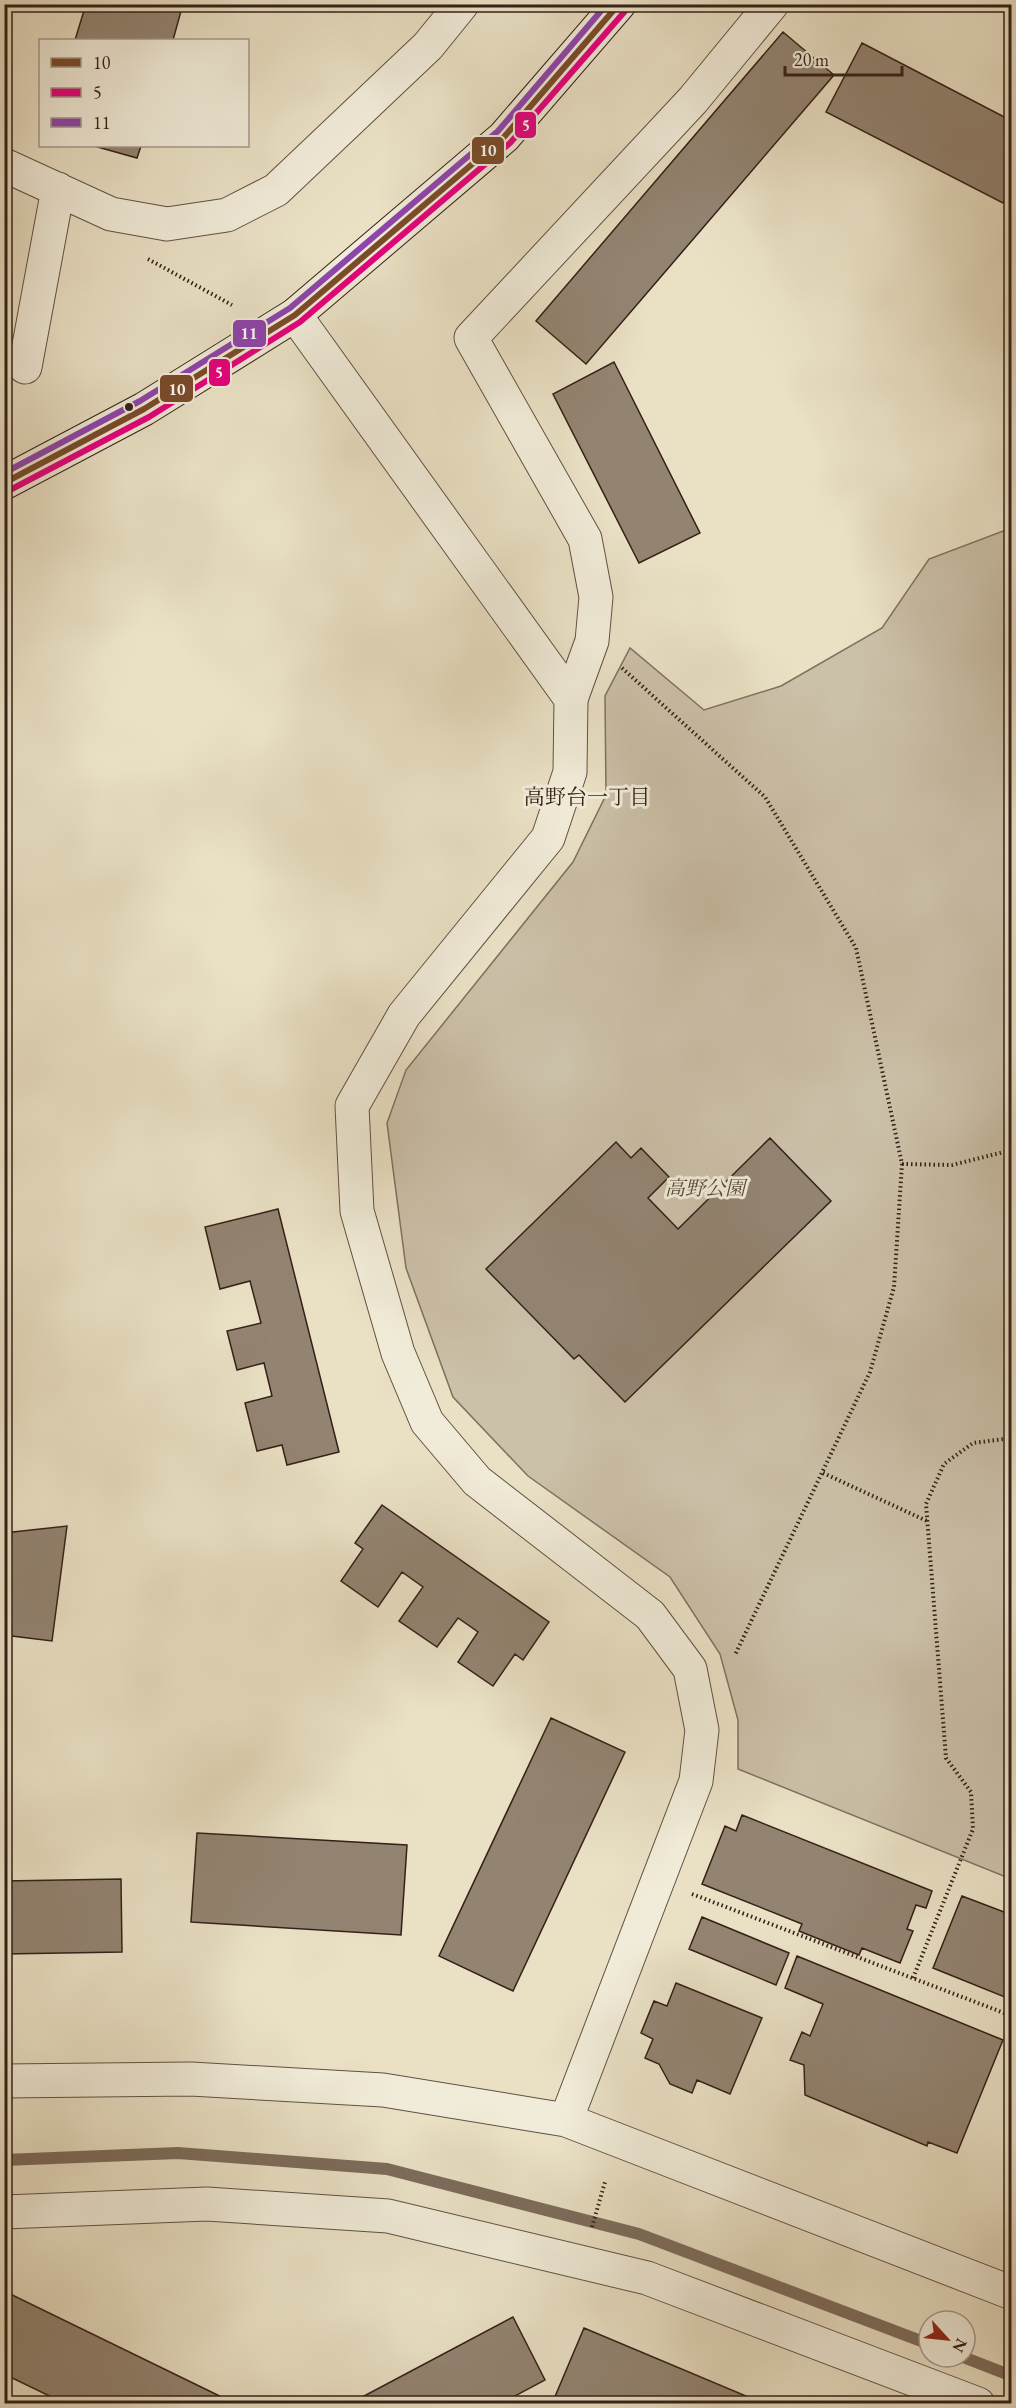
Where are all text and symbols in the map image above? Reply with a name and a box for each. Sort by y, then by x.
legend [39,39,249,147]
scale bar [785,39,902,77]
text: 20 m [794,48,829,71]
text: 10 [93,51,111,74]
text: 5 [93,81,102,104]
text: 11 [93,111,110,134]
line badge: 5 [514,111,537,139]
text: 5 [522,115,530,136]
line badge: 10 [471,136,505,165]
text: 10 [480,140,497,161]
line badge: 11 [232,319,267,348]
text: 11 [241,323,257,344]
line badge: 5 [208,358,231,387]
text: 5 [215,362,223,383]
line badge: 10 [159,374,194,403]
text: 10 [169,379,186,400]
unlabelled marker [123,401,135,413]
district label: 高野台一丁目 [524,783,650,810]
park label: 高野公園 [665,1175,748,1201]
north arrow [917,2309,977,2369]
text: N [948,2335,972,2356]

